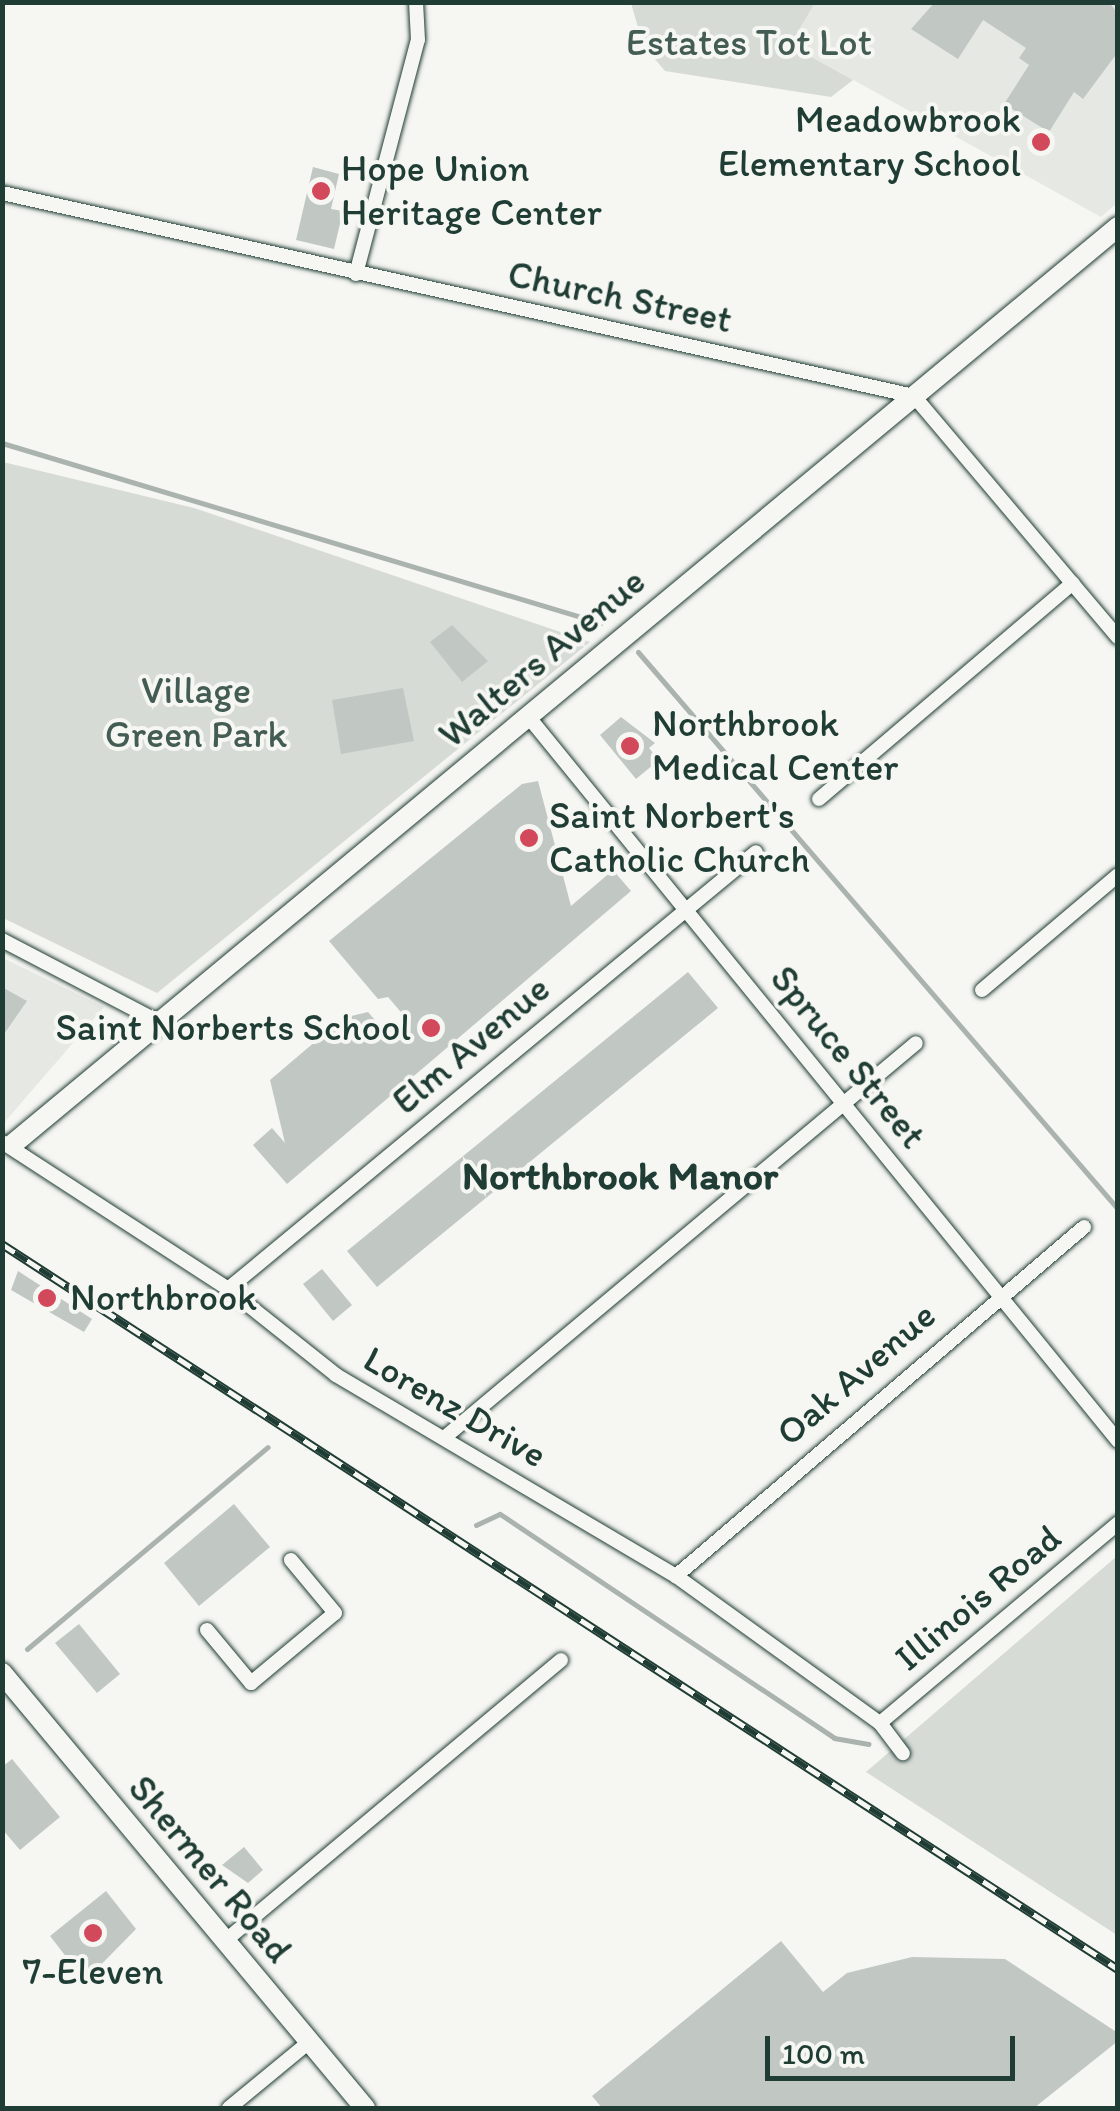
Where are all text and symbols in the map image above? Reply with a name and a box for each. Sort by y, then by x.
park label: Estates Tot Lot [628,20,870,66]
place label: Meadowbrook Elementary School [718,97,1021,186]
marker: Meadowbrook Elementary School [1030,131,1052,153]
place label: Hope Union Heritage Center [341,146,602,235]
marker: Hope Union Heritage Center [310,180,332,202]
street label: Church Street [504,251,736,343]
street label: Walters Avenue [430,559,654,757]
park label: Village Green Park [105,668,287,758]
place label: Northbrook Medical Center [652,701,898,791]
marker: Northbrook Medical Center [617,733,643,759]
place label: Saint Norbert's Catholic Church [549,793,811,882]
marker: Saint Norbert's Catholic Church [518,827,540,849]
street label: Spruce Street [761,957,935,1157]
street label: Elm Avenue [384,967,558,1123]
place label: Saint Norberts School [55,1005,411,1051]
marker: Saint Norberts School [420,1017,442,1039]
district label: Northbrook Manor [462,1151,778,1199]
place label: Northbrook [70,1275,257,1321]
marker: Northbrook [34,1285,60,1311]
street label: Oak Avenue [768,1293,944,1455]
street label: Lorenz Drive [355,1336,555,1478]
street label: Illinois Road [886,1515,1070,1681]
street label: Shermer Road [119,1766,301,1972]
marker: 7-Eleven [82,1922,104,1944]
place label: 7-Eleven [22,1949,164,1995]
scale bar [770,2016,1020,2078]
text: 100 m [782,2035,865,2072]

